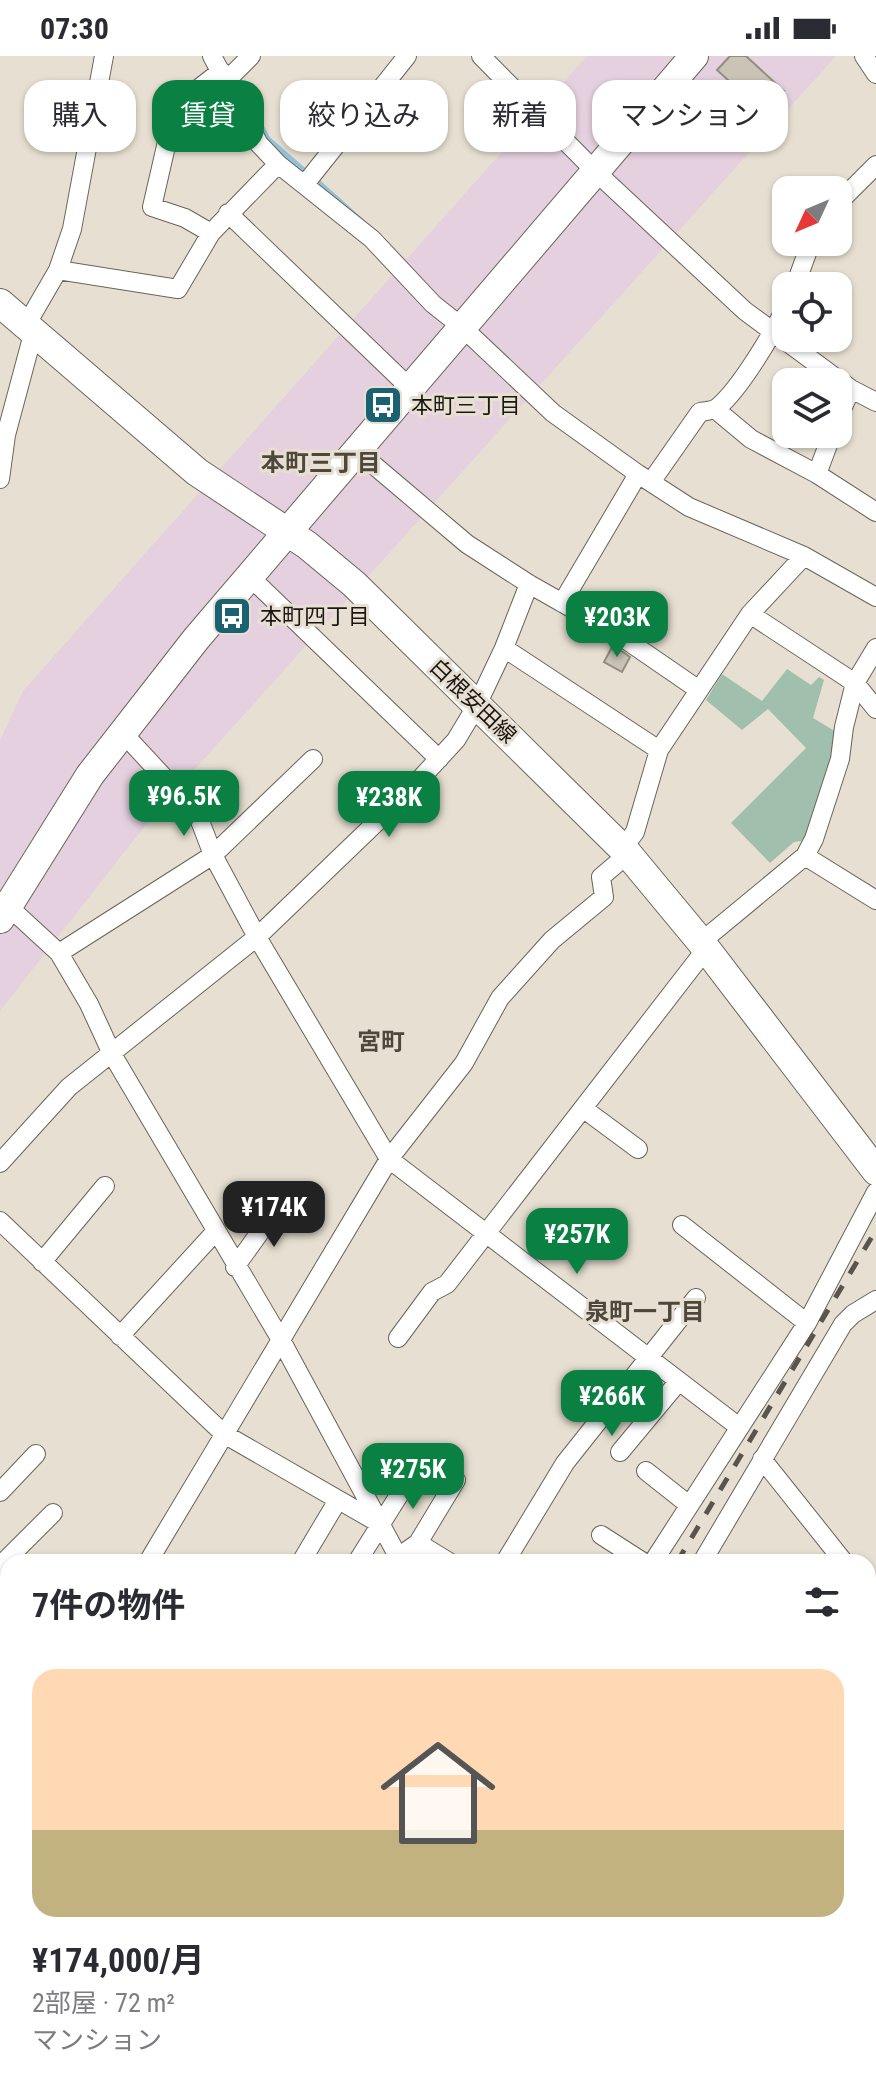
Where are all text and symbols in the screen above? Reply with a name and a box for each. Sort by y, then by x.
text: 07:30 [40,11,109,46]
chip: 購入 [24,80,136,152]
chip: 賃貸 [152,80,264,152]
chip: 絞り込み [280,80,448,152]
chip: 新着 [464,80,576,152]
chip: マンション [592,80,788,152]
north arrow [772,176,852,256]
map controls [772,176,852,448]
button: locate [772,272,852,352]
button: layers [772,368,852,448]
bus stop icon: 本町三丁目 [362,384,404,426]
place label: 本町三丁目 [411,393,521,418]
district label: 本町三丁目 [261,449,381,477]
pin: ¥203K [561,591,673,659]
bus stop icon: 本町四丁目 [211,595,253,637]
text: ¥203K [584,602,650,632]
place label: 本町四丁目 [260,604,370,629]
street label: 白根安田線 [425,654,521,748]
pin: ¥96.5K [119,770,249,838]
pin: ¥238K [333,771,445,839]
text: ¥96.5K [147,781,221,811]
text: ¥238K [356,782,422,812]
district label: 宮町 [357,1028,405,1056]
pin: ¥174K [218,1181,330,1249]
text: ¥174K [241,1192,307,1222]
pin: ¥257K [521,1208,633,1276]
text: ¥257K [544,1219,610,1249]
district label: 泉町一丁目 [585,1298,705,1326]
pin: ¥266K [556,1370,668,1438]
text: ¥266K [579,1381,645,1411]
pin: ¥275K [357,1443,469,1511]
text: ¥275K [380,1454,446,1484]
icon: filters [800,1580,844,1624]
text: 7件の物件 [32,1585,185,1625]
icon: home [366,1721,510,1865]
text: ¥174,000/月 [32,1940,205,1980]
text: 2部屋 · 72 m² [32,1988,175,2018]
text: マンション [32,2025,162,2055]

